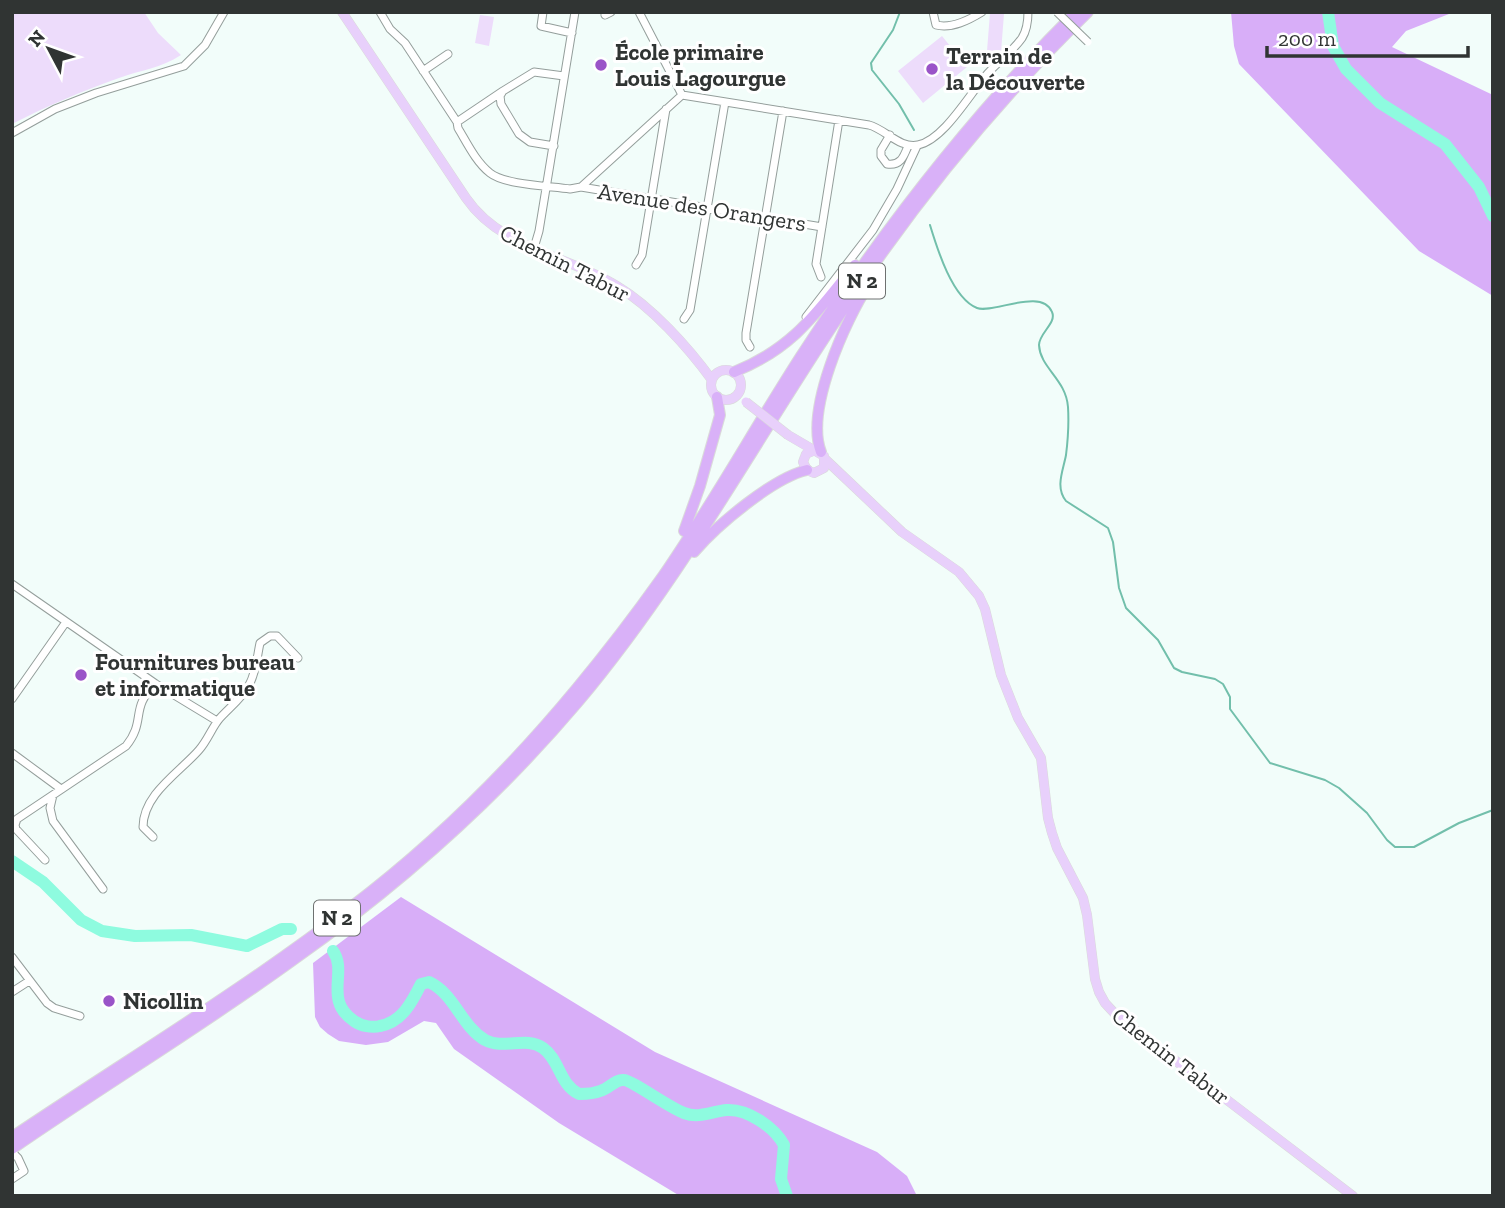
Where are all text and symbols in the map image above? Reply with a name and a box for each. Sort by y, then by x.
north arrow [14,14,84,84]
scale bar [1267,14,1468,58]
text: N [23,25,50,51]
text: 200 m [1278,26,1336,51]
place label: École primaire Louis Lagourgue [615,38,786,92]
place label: Terrain de la Découverte [946,42,1085,96]
marker: École primaire Louis Lagourgue [593,57,609,73]
marker: Terrain de la Découverte [924,61,940,77]
street label: Avenue des Orangers [596,177,808,237]
street label: Chemin Tabur [495,218,635,308]
road number: N 2 [839,264,885,298]
place label: Fournitures bureau et informatique [95,648,296,702]
marker: Fournitures bureau et informatique [73,667,89,683]
road number: N 2 [314,900,360,936]
place label: Nicollin [123,987,204,1015]
marker: Nicollin [101,993,117,1009]
street label: Chemin Tabur [1106,1001,1236,1111]

